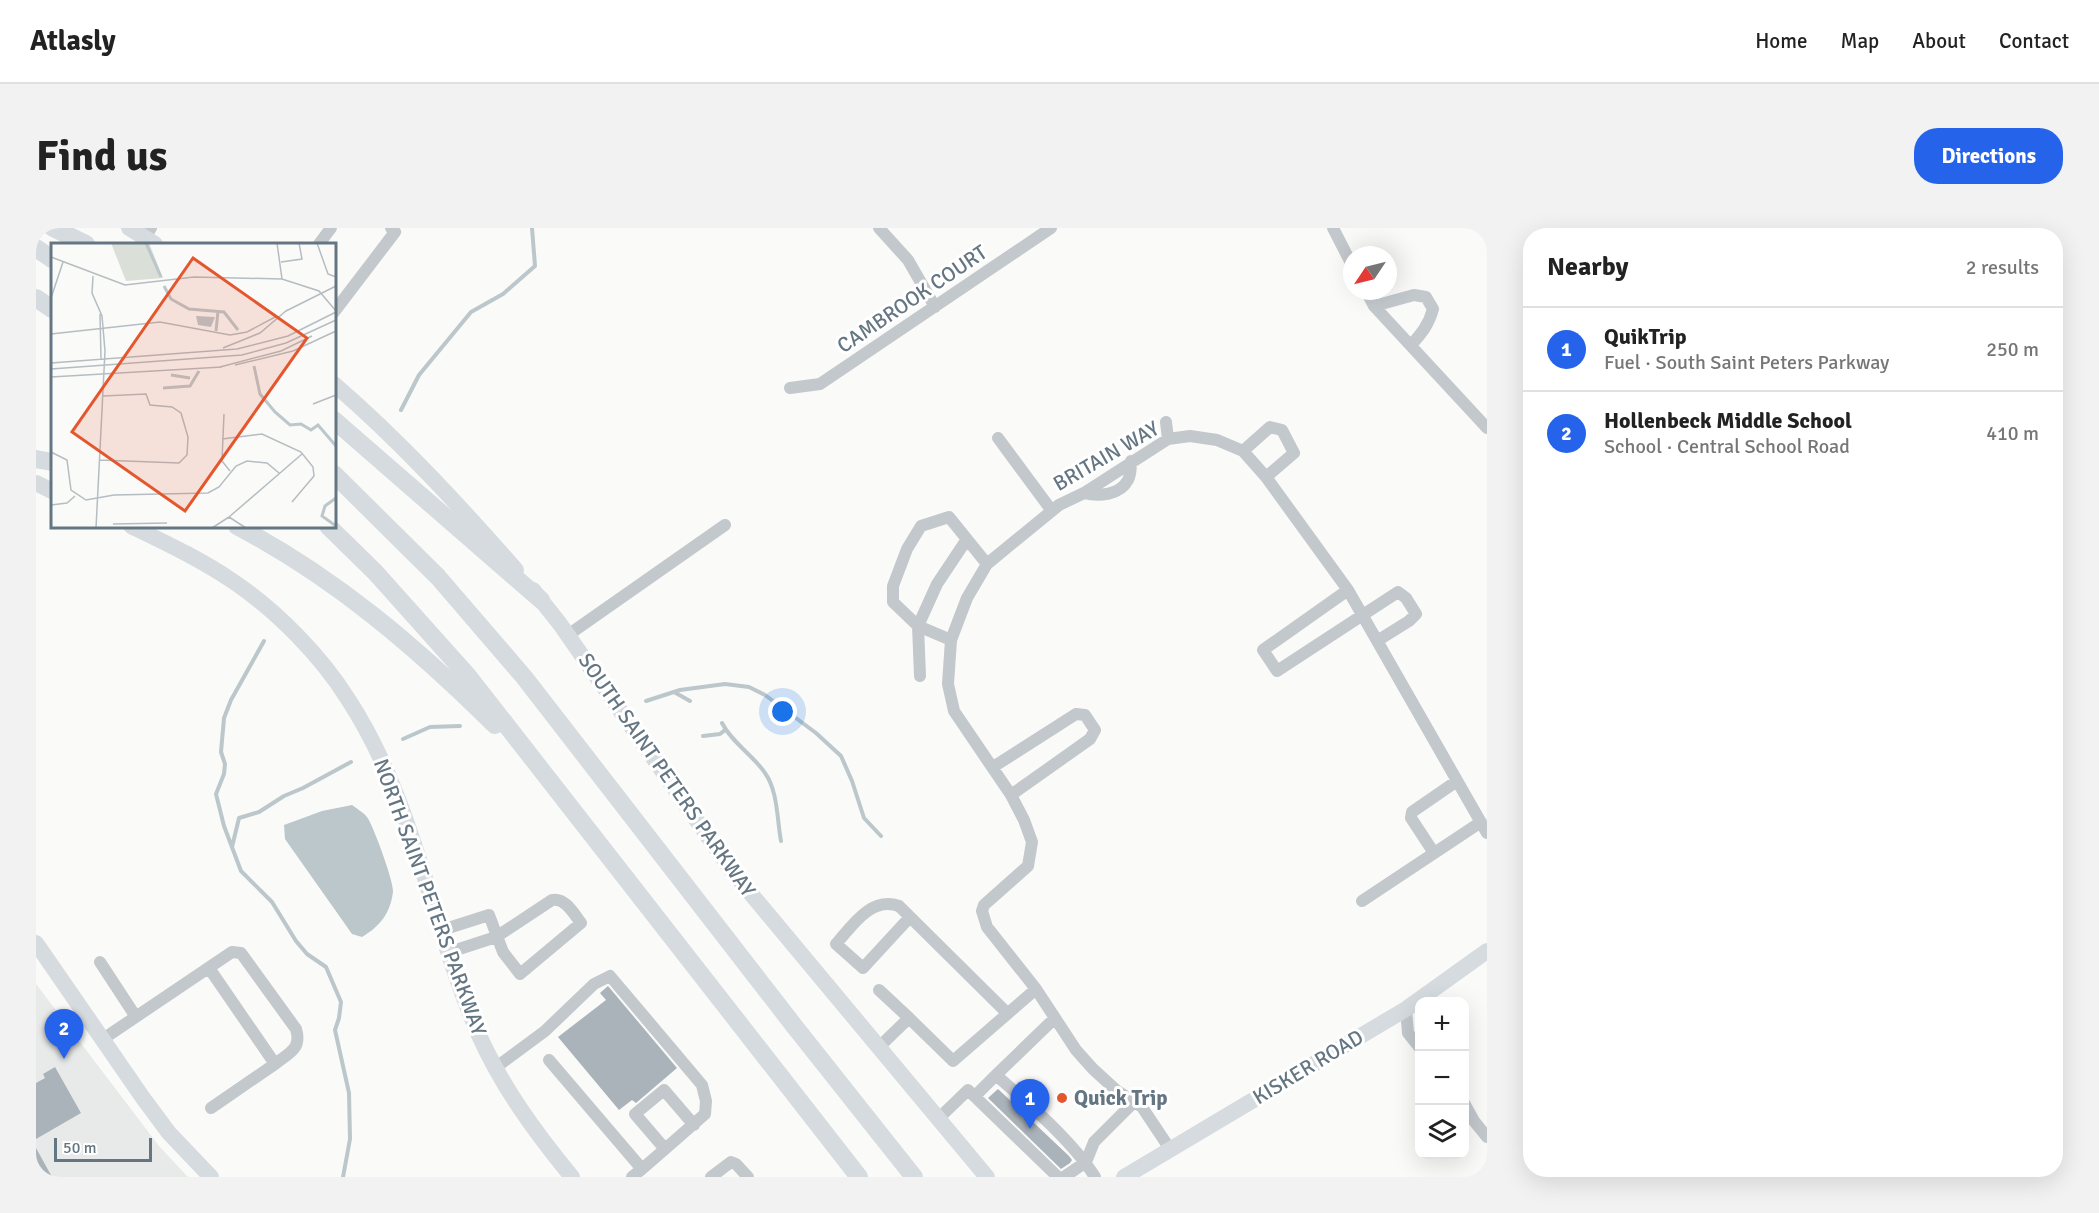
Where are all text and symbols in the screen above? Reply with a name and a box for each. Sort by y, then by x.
text: Atlasly [30,24,116,58]
text: Home [1755,28,1808,54]
text: Map [1841,28,1879,54]
text: About [1912,28,1966,54]
text: Contact [1999,28,2069,54]
button: Directions [1914,128,2063,184]
text: Find us [36,131,167,182]
street label: CAMBROOK COURT [832,239,992,359]
inset map [51,243,336,528]
north arrow [1343,246,1397,300]
text: Nearby [1547,251,1628,283]
text: 2 results [1966,255,2039,280]
text: QuikTrip [1604,323,1687,350]
text: 1 [1561,337,1572,362]
text: 250 m [1986,337,2039,362]
text: Fuel · South Saint Peters Parkway [1604,350,1889,375]
text: Hollenbeck Middle School [1604,407,1852,434]
street label: BRITAIN WAY [1048,415,1164,497]
text: 2 [1561,421,1572,446]
text: 410 m [1986,421,2039,446]
text: School · Central School Road [1604,434,1850,459]
street label: SOUTH SAINT PETERS PARKWAY [573,648,762,902]
your location [768,697,797,726]
street label: NORTH SAINT PETERS PARKWAY [368,755,492,1039]
map controls [1415,997,1469,1159]
button: + [1415,997,1469,1051]
pin: 2 [45,1010,84,1059]
street label: KISKER ROAD [1248,1024,1368,1110]
button: − [1415,1051,1469,1105]
pin: 1 [1010,1080,1050,1129]
place label: Quick Trip [1074,1085,1167,1111]
marker: Quick Trip [1055,1091,1069,1105]
button: layers [1415,1105,1469,1159]
scale bar [54,1135,152,1162]
text: 50 m [63,1138,97,1158]

